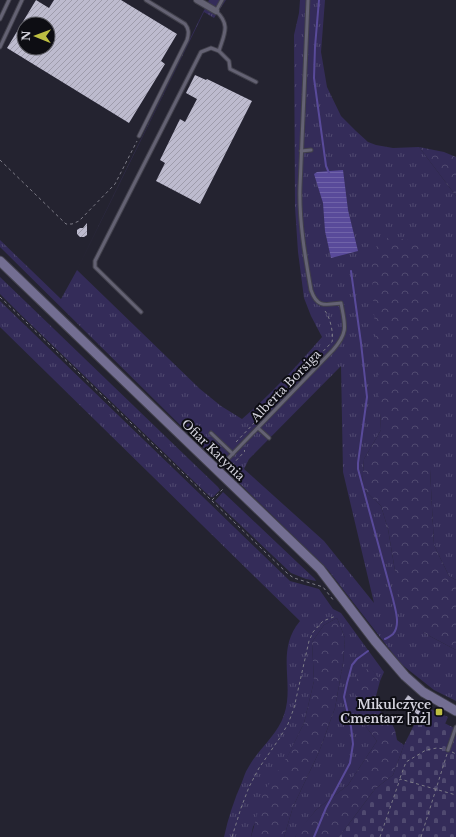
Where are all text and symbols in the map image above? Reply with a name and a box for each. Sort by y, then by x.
north arrow [16,16,56,56]
text: N [19,30,33,41]
street label: Alberta Borsiga [247,346,324,425]
street label: Ofiar Katynia [179,416,248,484]
place label: Mikulczyce Cmentarz [nż] [340,697,431,726]
marker: Mikulczyce Cmentarz [nż] [434,707,444,717]

